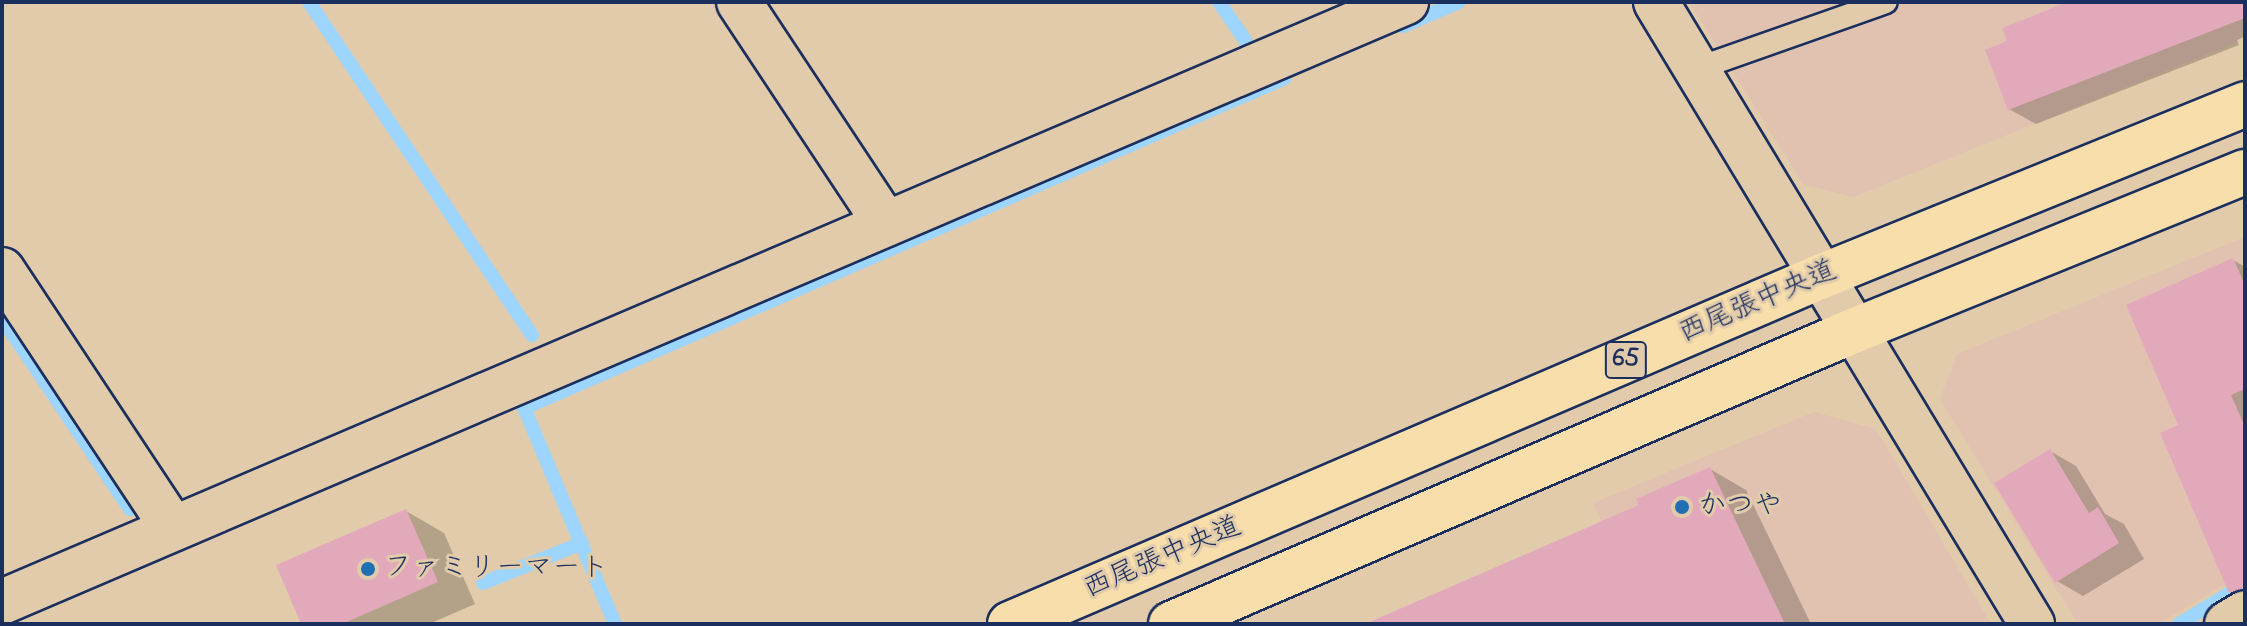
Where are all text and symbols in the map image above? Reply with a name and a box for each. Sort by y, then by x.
street label: 西尾張中央道 [1674,255,1842,351]
road number: 65 [1604,338,1648,382]
place label: かつや [1698,490,1782,524]
marker: かつや [1673,498,1691,516]
street label: 西尾張中央道 [1079,511,1247,607]
place label: ファミリーマート [384,552,608,586]
marker: ファミリーマート [359,560,377,578]

